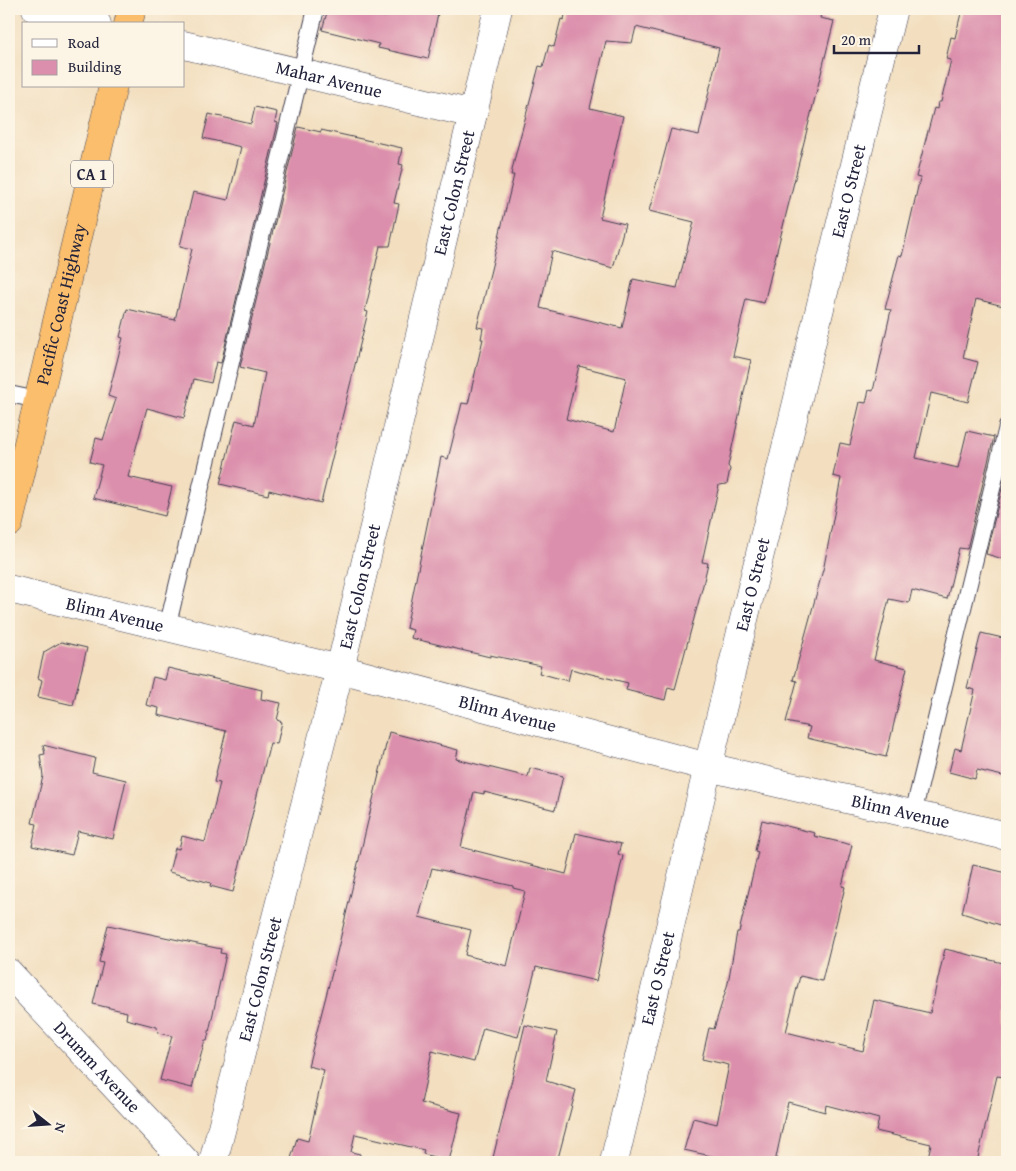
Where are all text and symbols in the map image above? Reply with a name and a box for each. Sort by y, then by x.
legend [22,22,185,88]
scale bar [834,22,918,54]
text: 20 m [841,29,872,50]
text: Road [68,32,99,53]
street label: Mahar Avenue [273,53,385,105]
text: Building [68,56,122,77]
street label: East Colon Street [426,126,482,258]
street label: East O Street [824,141,873,240]
road number: CA 1 [71,160,113,188]
street label: Pacific Coast Highway [28,221,93,387]
street label: East Colon Street [331,520,387,652]
street label: East O Street [728,534,777,634]
street label: Blinn Avenue [63,589,167,639]
street label: Blinn Avenue [456,687,559,739]
street label: Blinn Avenue [849,787,952,835]
street label: East Colon Street [231,913,289,1044]
street label: East O Street [633,928,682,1028]
street label: Drumm Avenue [48,1015,147,1119]
north arrow [22,1098,72,1148]
text: N [49,1120,71,1136]

